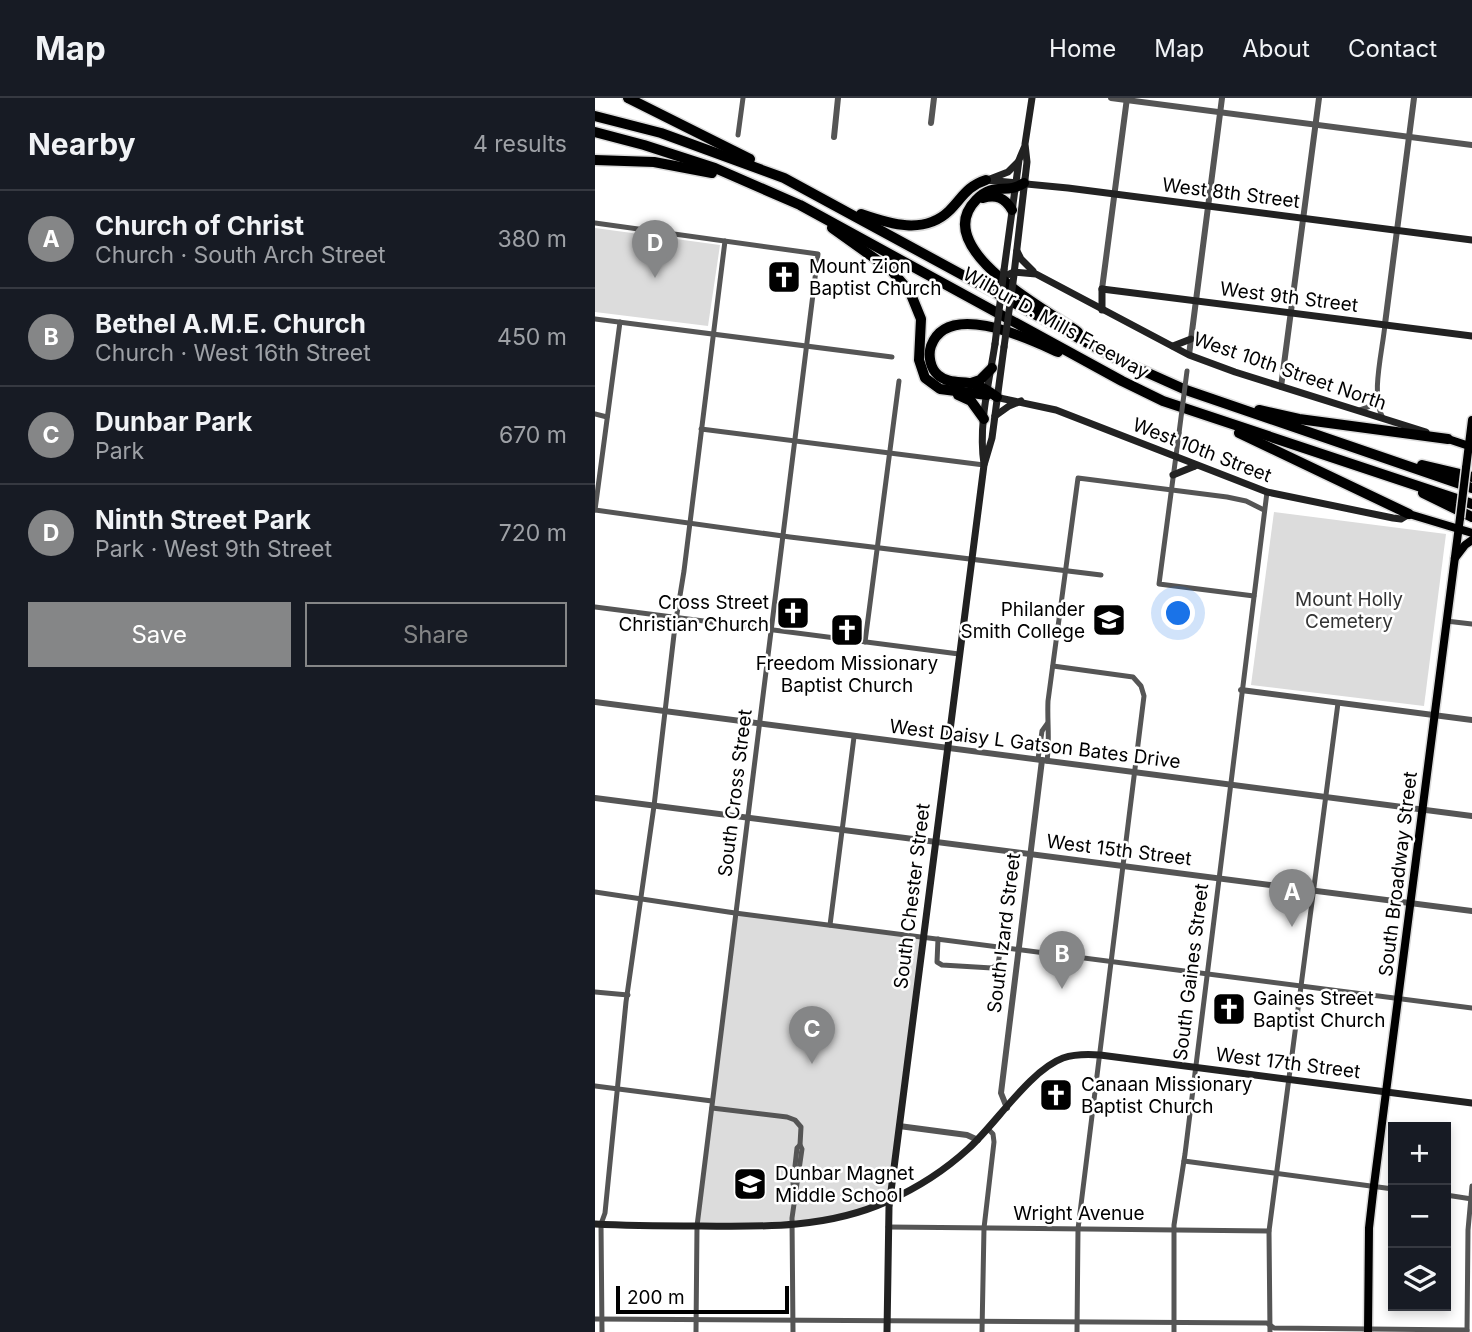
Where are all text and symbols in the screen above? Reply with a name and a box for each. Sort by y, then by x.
text: Map [35,28,106,68]
text: Home [1049,34,1116,63]
text: Map [1154,34,1204,63]
text: About [1242,34,1310,63]
text: Contact [1348,34,1437,63]
text: Nearby [28,126,136,162]
text: 4 results [473,130,567,158]
street label: West 8th Street [1161,173,1301,213]
text: Church of Christ [95,210,304,241]
pin: D [632,220,678,278]
text: A [42,225,60,253]
text: 380 m [497,225,567,253]
text: Church · South Arch Street [95,241,386,269]
place label: Mount Zion Baptist Church [809,255,941,300]
church icon: Mount Zion Baptist Church [765,258,803,296]
street label: Wilbur D. Mills Freeway [959,262,1153,384]
street label: West 9th Street [1219,277,1359,317]
text: Bethel A.M.E. Church [95,308,366,339]
text: B [43,323,59,351]
text: 450 m [497,323,567,351]
street label: West 10th Street North [1190,327,1390,415]
text: Church · West 16th Street [95,339,371,367]
text: Dunbar Park [95,406,252,437]
street label: West 10th Street [1129,413,1275,487]
text: C [42,421,60,449]
text: 670 m [499,421,567,449]
text: Park [95,437,144,465]
text: Ninth Street Park [95,504,311,535]
text: D [43,519,59,547]
text: 720 m [499,519,567,547]
text: Park · West 9th Street [95,535,332,563]
park label: Mount Holly Cemetery [1295,588,1403,633]
place label: Cross Street Christian Church [618,591,769,636]
church icon: Cross Street Christian Church [774,594,812,632]
your location [1161,596,1195,630]
place label: Philander Smith College [960,598,1085,643]
school or university icon: Philander Smith College [1090,601,1128,639]
button: Save [28,602,291,667]
button: Share [305,602,567,667]
church icon: Freedom Missionary Baptist Church [828,611,866,649]
place label: Freedom Missionary Baptist Church [756,652,939,697]
street label: South Cross Street [713,708,757,878]
street label: West Daisy L Gatson Bates Drive [888,715,1182,773]
street label: South Broadway Street [1374,770,1422,978]
street label: South Chester Street [889,802,935,990]
street label: West 15th Street [1045,830,1193,870]
street label: South Izard Street [983,852,1025,1014]
pin: A [1269,869,1315,927]
street label: South Gaines Street [1169,882,1213,1062]
pin: B [1039,931,1085,989]
place label: Gaines Street Baptist Church [1253,987,1385,1032]
church icon: Gaines Street Baptist Church [1210,990,1248,1028]
pin: C [789,1006,835,1064]
street label: West 17th Street [1214,1043,1362,1083]
place label: Canaan Missionary Baptist Church [1081,1073,1253,1118]
church icon: Canaan Missionary Baptist Church [1037,1076,1075,1114]
map controls [1388,1122,1451,1311]
button: + [1388,1122,1451,1185]
place label: Dunbar Magnet Middle School [775,1162,914,1207]
school or university icon: Dunbar Magnet Middle School [731,1165,769,1203]
button: − [1388,1185,1451,1248]
street label: Wright Avenue [1013,1202,1145,1225]
button: layers [1388,1248,1451,1311]
scale bar [616,1283,789,1315]
text: 200 m [627,1286,685,1309]

